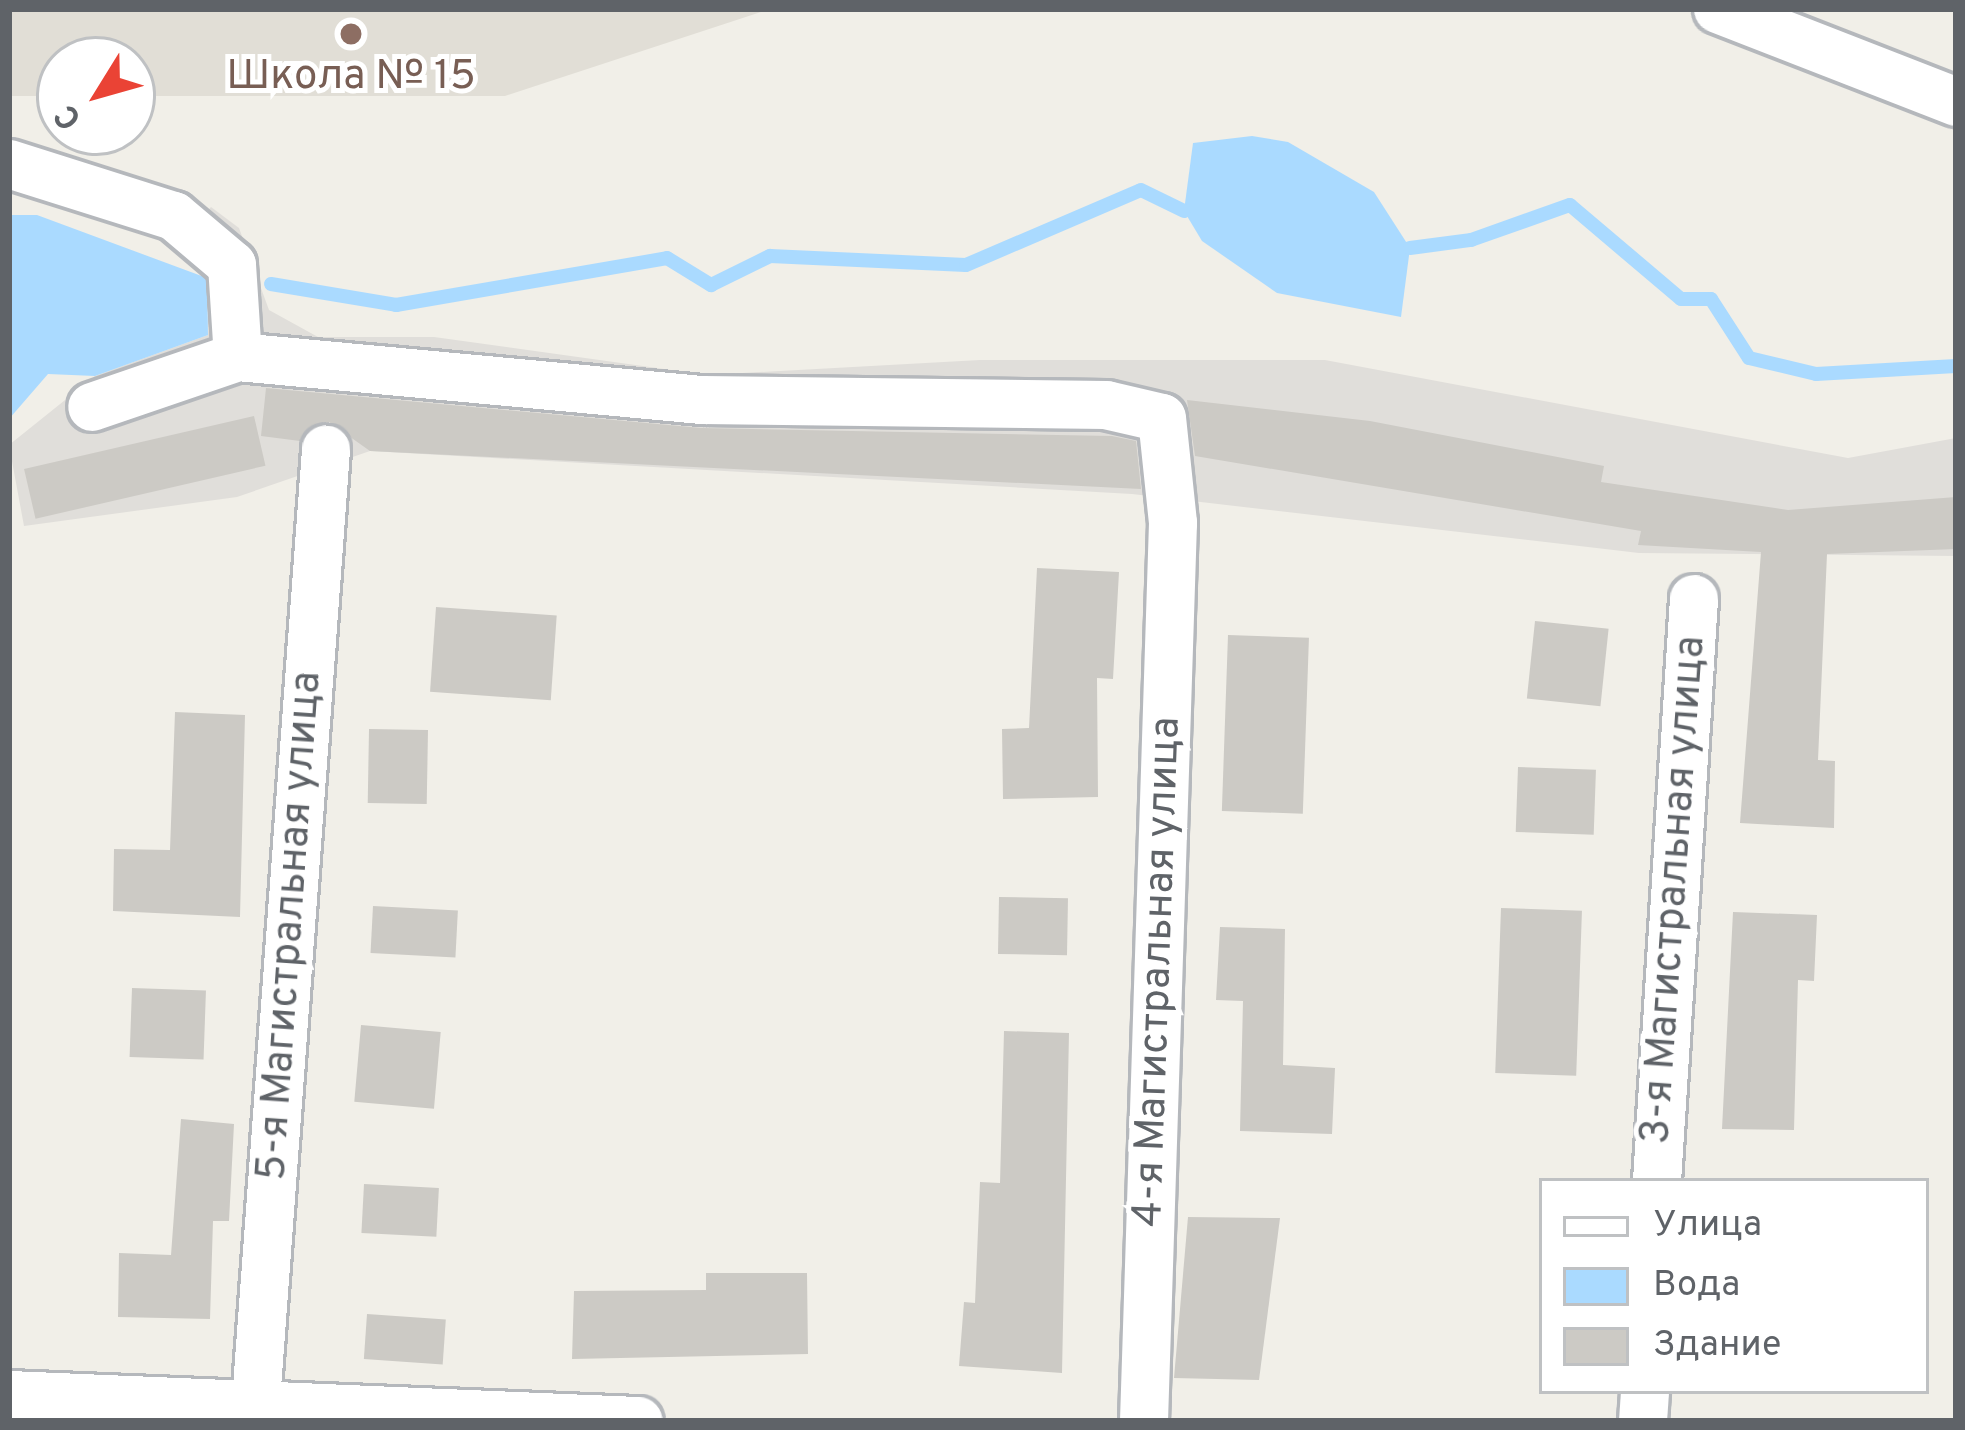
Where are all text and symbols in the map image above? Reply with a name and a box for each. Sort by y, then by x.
marker: Школа № 15 [338,21,364,47]
north arrow [36,36,156,156]
place label: Школа № 15 [226,53,476,103]
text: С [47,95,93,137]
street label: 3-я Магистральная улица [1632,634,1718,1146]
street label: 5-я Магистральная улица [248,670,334,1182]
street label: 4-я Магистральная улица [1125,716,1193,1228]
legend [1539,1178,1929,1394]
text: Улица [1653,1203,1762,1249]
text: Вода [1653,1263,1740,1309]
text: Здание [1653,1323,1781,1369]

